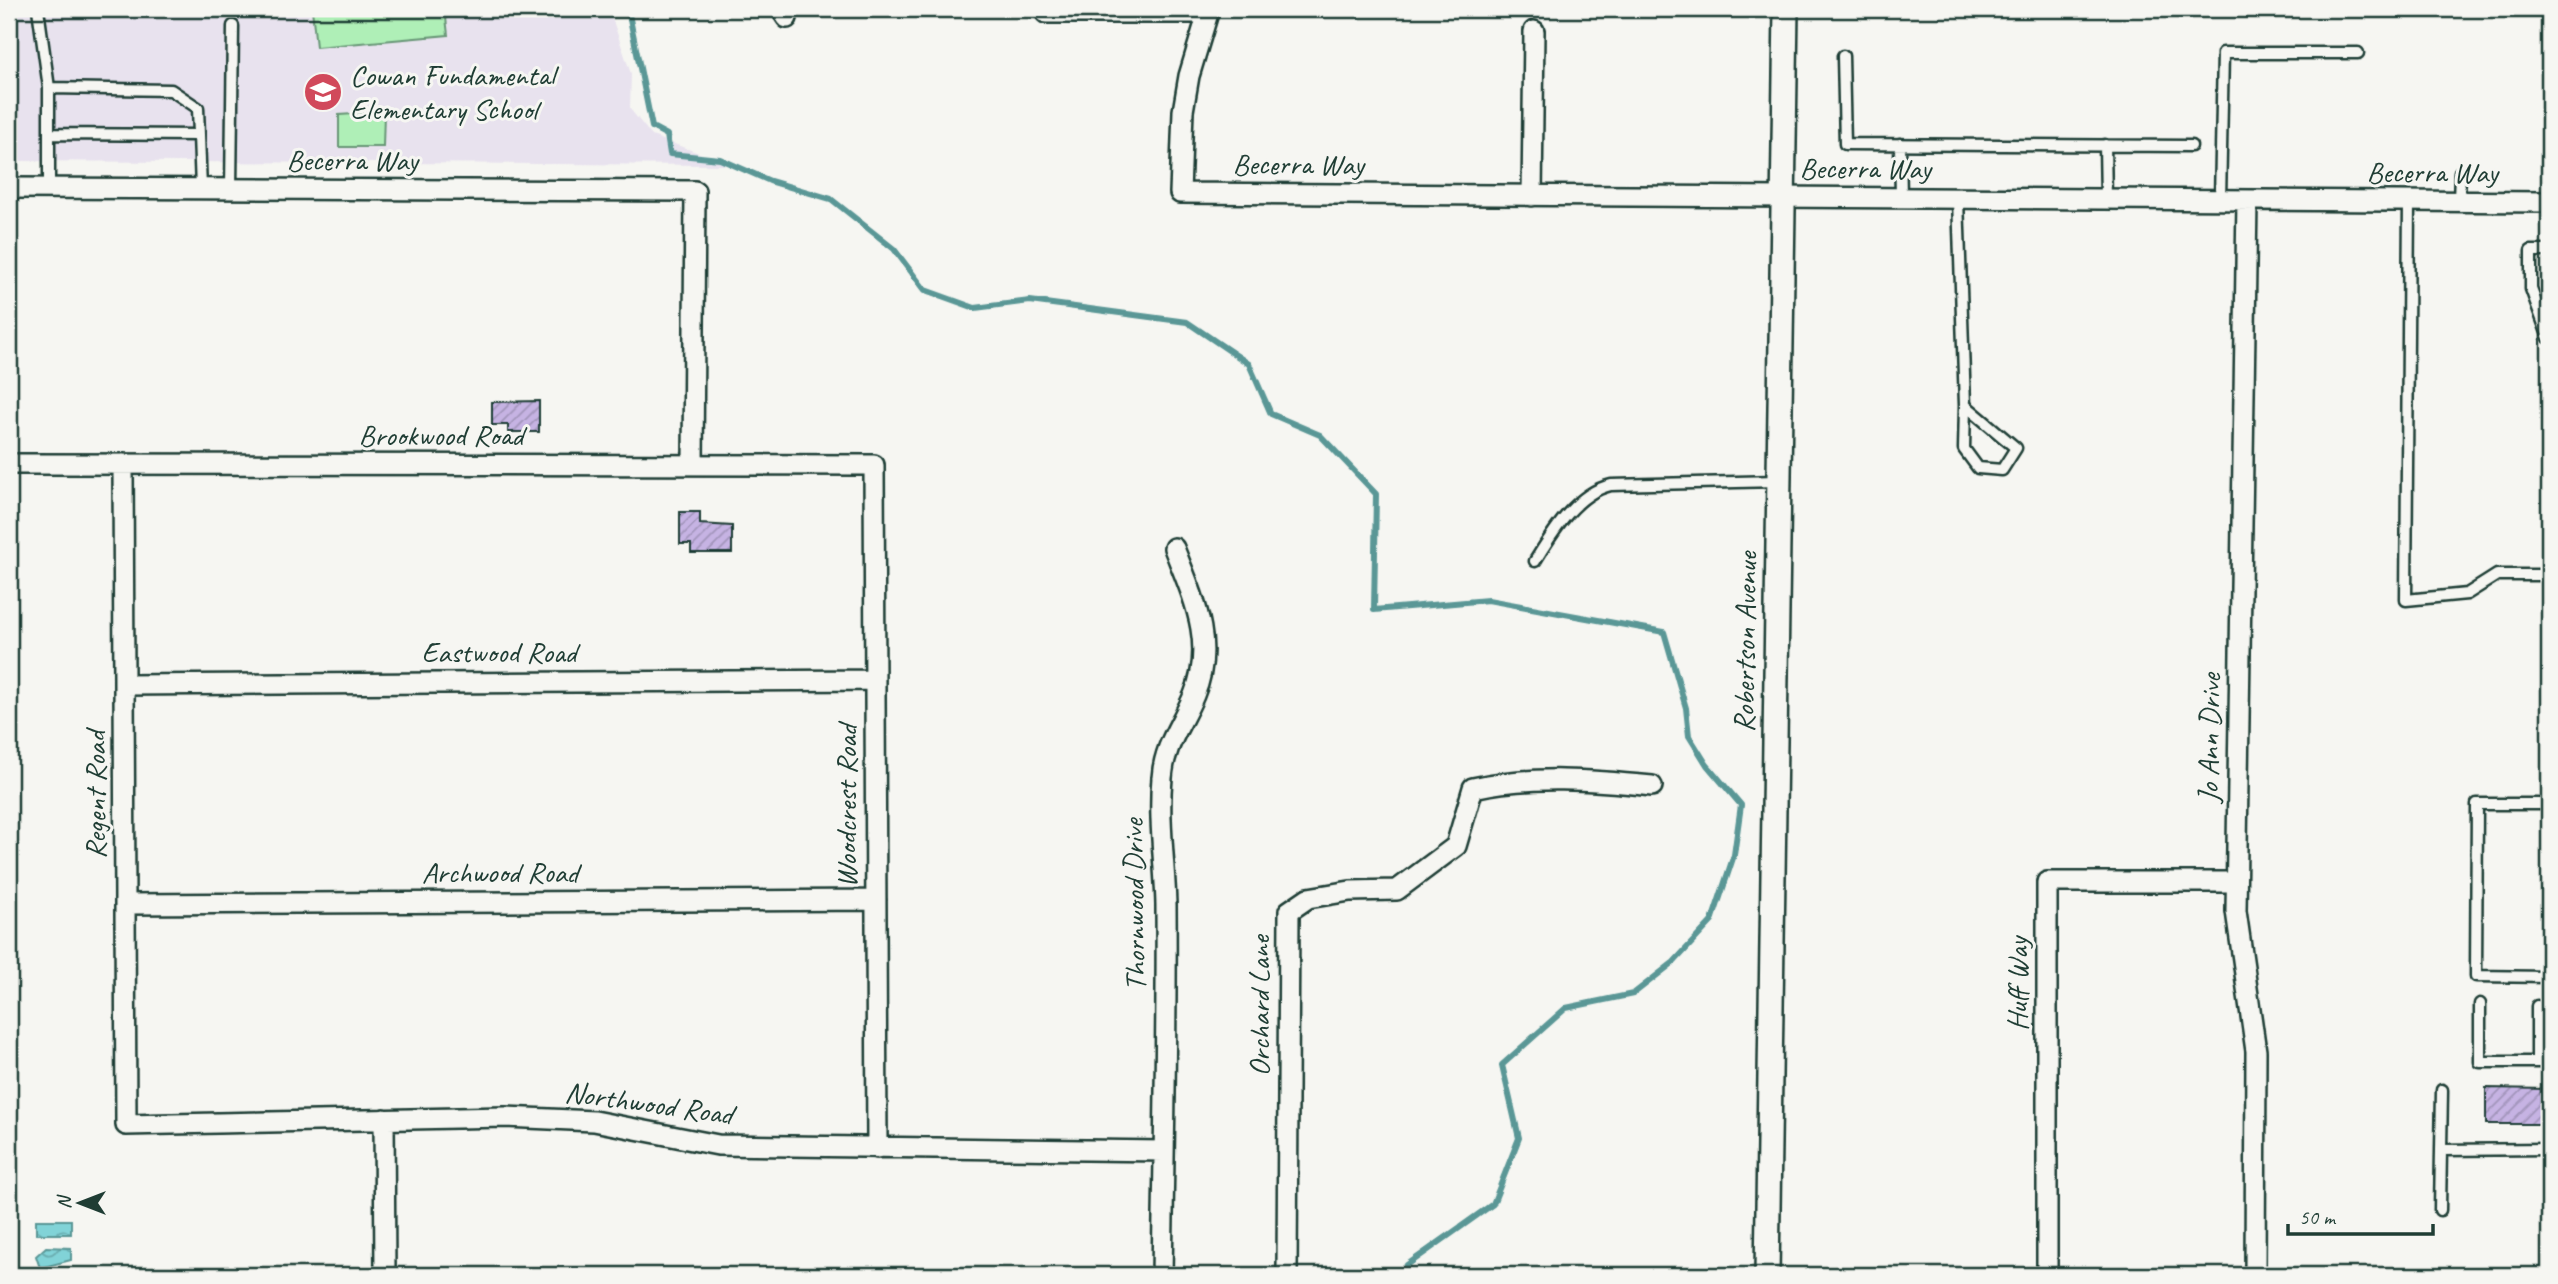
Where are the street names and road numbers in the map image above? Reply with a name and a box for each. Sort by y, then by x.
street label: Becerra Way [286,141,420,179]
street label: Becerra Way [1232,145,1366,183]
street label: Becerra Way [1799,149,1933,187]
street label: Becerra Way [2366,153,2500,191]
street label: Brookwood Road [359,416,528,454]
street label: Robertson Avenue [1724,549,1766,733]
street label: Eastwood Road [421,633,581,671]
street label: Jo Ann Drive [2189,671,2229,805]
street label: Woodcrest Road [827,720,865,888]
street label: Regent Road [76,727,114,859]
street label: Thornwood Drive [1113,816,1155,992]
street label: Archwood Road [422,853,583,891]
street label: Orchard Lane [1240,933,1278,1076]
street label: Huff Way [1998,934,2036,1031]
street label: Northwood Road [563,1072,739,1134]

